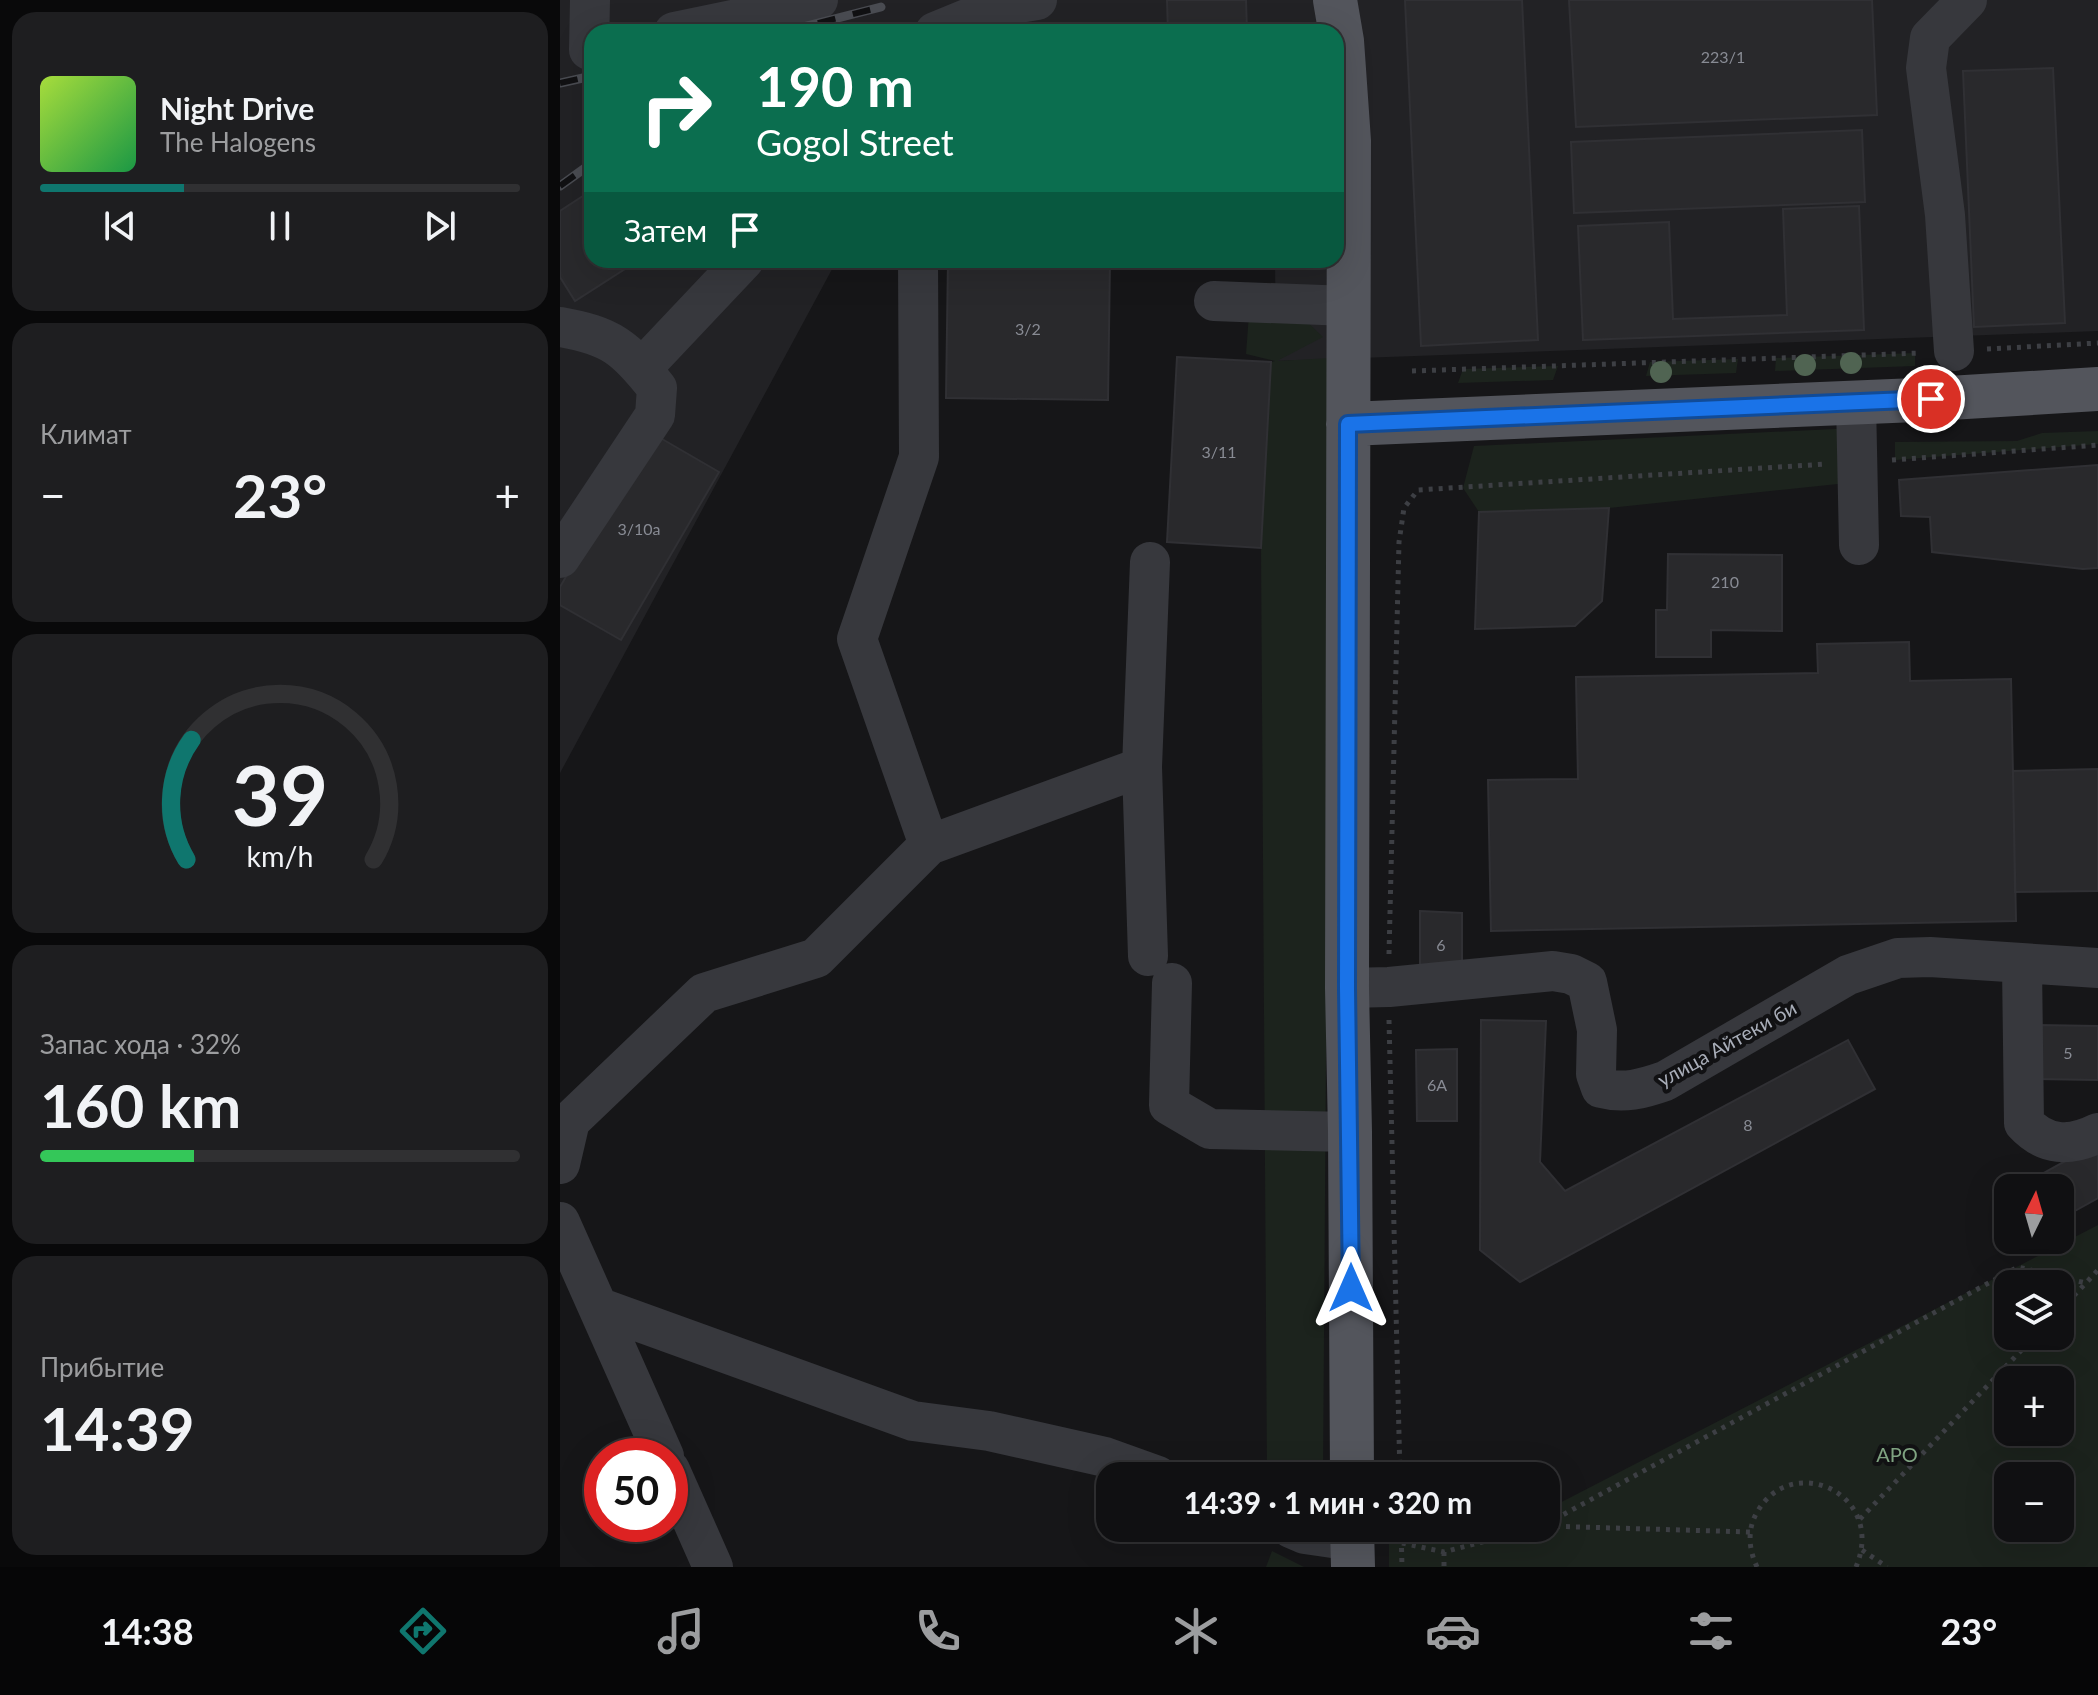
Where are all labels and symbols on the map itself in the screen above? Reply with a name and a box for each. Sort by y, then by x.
house number: 223/1 [1701,47,1745,66]
house number: 3/2 [1015,319,1041,338]
pin [1897,365,1965,433]
house number: 3/11 [1201,442,1237,461]
house number: 3/10а [617,519,661,538]
house number: 210 [1711,572,1739,591]
house number: 6 [1436,935,1446,954]
street label: улица Айтеки би [1653,995,1800,1091]
house number: 5 [2063,1043,2073,1062]
house number: 6А [1427,1075,1447,1094]
house number: 8 [1743,1115,1753,1134]
north arrow [1994,1174,2074,1254]
position arrow [1309,1246,1393,1330]
speed limit sign: 50 [584,1438,688,1542]
park label: АРО [1876,1442,1918,1466]

